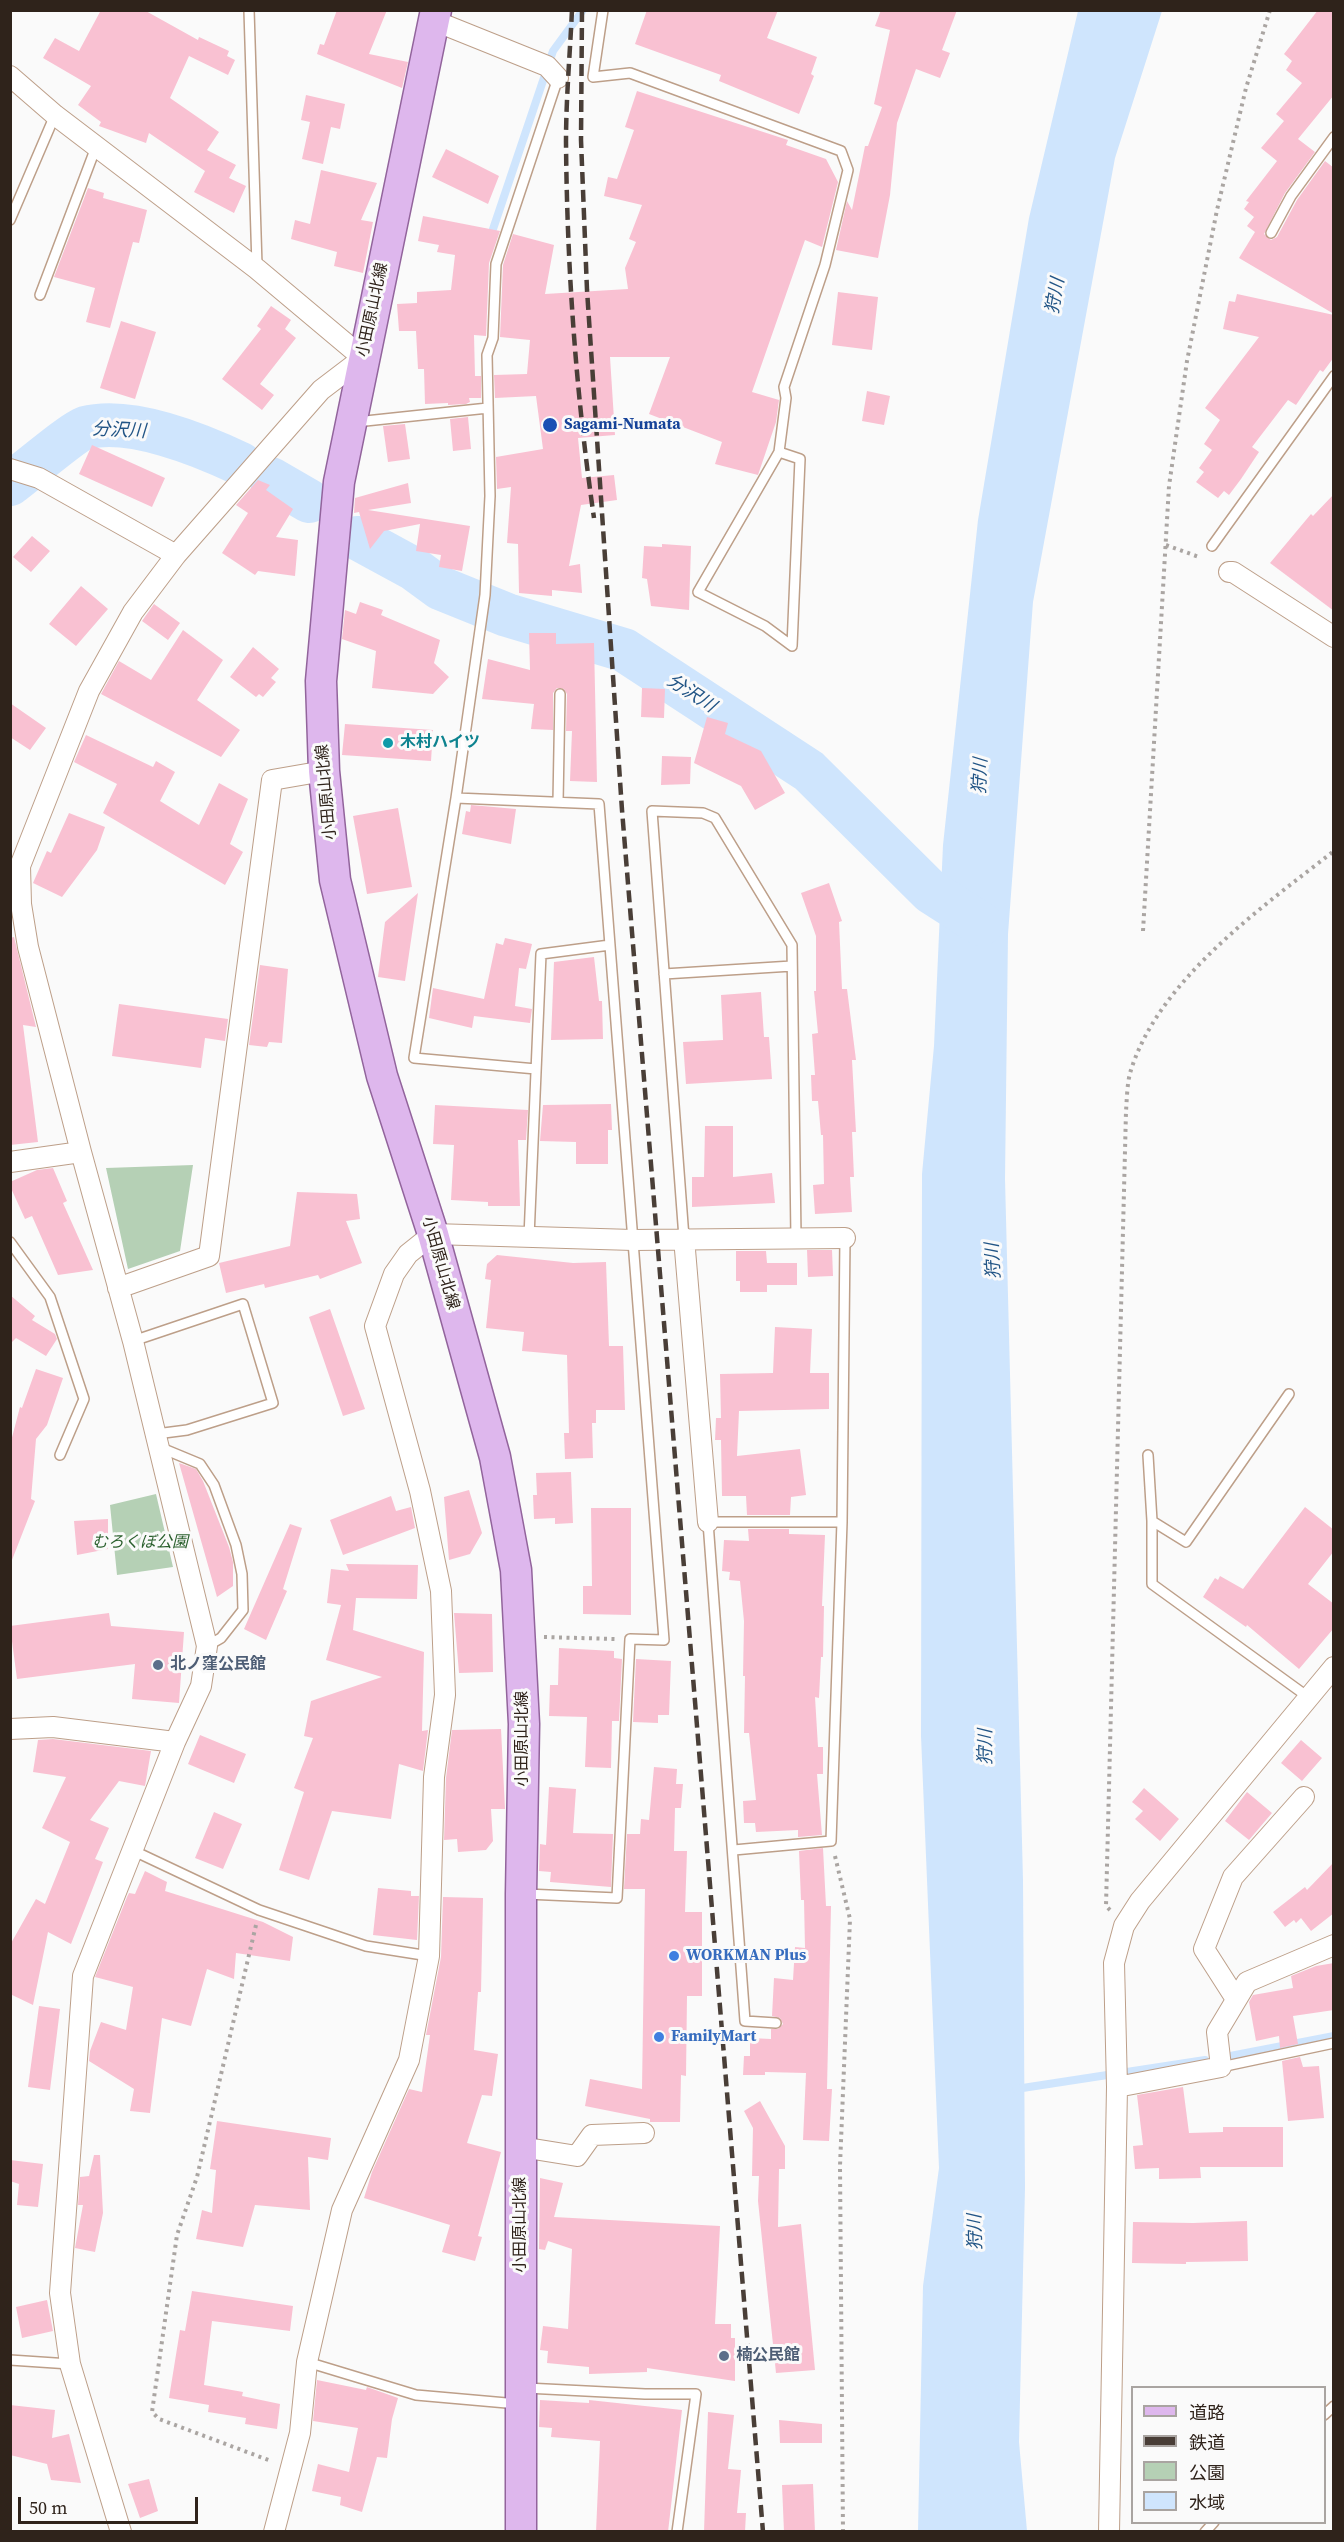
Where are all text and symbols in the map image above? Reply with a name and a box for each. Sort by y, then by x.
street label: 小田原山北線 [354,261,392,359]
water label: 狩川 [1042,276,1070,316]
place label: Sagami-Numata [564,415,681,435]
marker: Sagami-Numata [541,416,559,434]
water label: 分沢川 [91,419,147,443]
water label: 分沢川 [662,670,720,718]
place label: 木村ハイツ [400,733,480,753]
marker: 木村ハイツ [381,736,395,750]
street label: 小田原山北線 [313,743,341,841]
water label: 狩川 [969,757,993,795]
street label: 小田原山北線 [418,1214,462,1312]
water label: 狩川 [982,1242,1006,1280]
park label: むろくぼ公園 [92,1533,188,1553]
place label: 北ノ窪公民館 [170,1655,266,1675]
marker: 北ノ窪公民館 [151,1658,165,1672]
street label: 小田原山北線 [513,1691,533,1787]
water label: 狩川 [975,1729,997,1765]
place label: WORKMAN Plus [686,1946,806,1966]
marker: WORKMAN Plus [667,1949,681,1963]
place label: FamilyMart [671,2027,756,2047]
marker: FamilyMart [652,2030,666,2044]
street label: 小田原山北線 [511,2177,531,2273]
water label: 狩川 [965,2214,987,2250]
place label: 楠公民館 [736,2346,800,2366]
marker: 楠公民館 [717,2349,731,2363]
legend [1131,2386,1326,2524]
text: 道路 [1189,2400,1225,2425]
text: 鉄道 [1189,2430,1225,2455]
text: 公園 [1189,2460,1225,2485]
scale bar [21,2485,201,2523]
text: 水域 [1189,2490,1225,2515]
text: 50 m [29,2495,67,2520]

